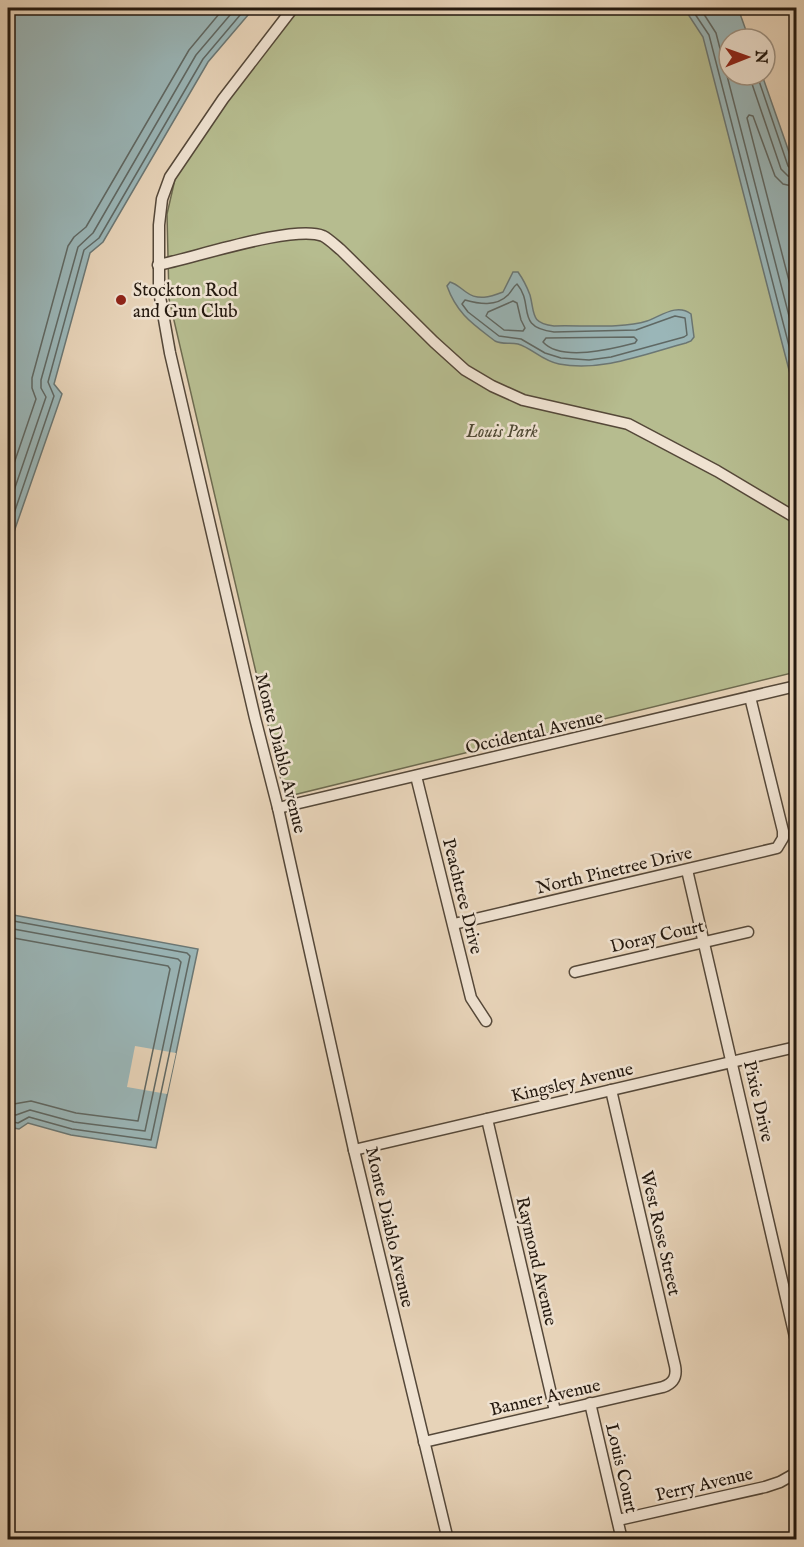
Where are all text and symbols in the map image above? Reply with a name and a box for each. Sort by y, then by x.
north arrow [717,27,777,87]
text: N [750,49,770,64]
place label: Stockton Rod and Gun Club [133,280,238,324]
marker: Stockton Rod and Gun Club [114,293,128,307]
park label: Louis Park [465,421,538,444]
street label: Monte Diablo Avenue [249,671,311,836]
street label: Occidental Avenue [463,706,605,760]
street label: Peachtree Drive [436,836,487,957]
street label: North Pinetree Drive [534,842,695,901]
street label: Doray Court [608,915,707,959]
street label: Kingsley Avenue [509,1058,636,1109]
street label: Pixie Drive [737,1058,778,1144]
street label: Monte Diablo Avenue [359,1145,418,1310]
street label: West Rose Street [634,1169,685,1298]
street label: Raymond Avenue [510,1195,562,1328]
street label: Banner Avenue [488,1375,603,1422]
street label: Louis Court [599,1421,642,1516]
street label: Perry Avenue [653,1463,755,1508]

